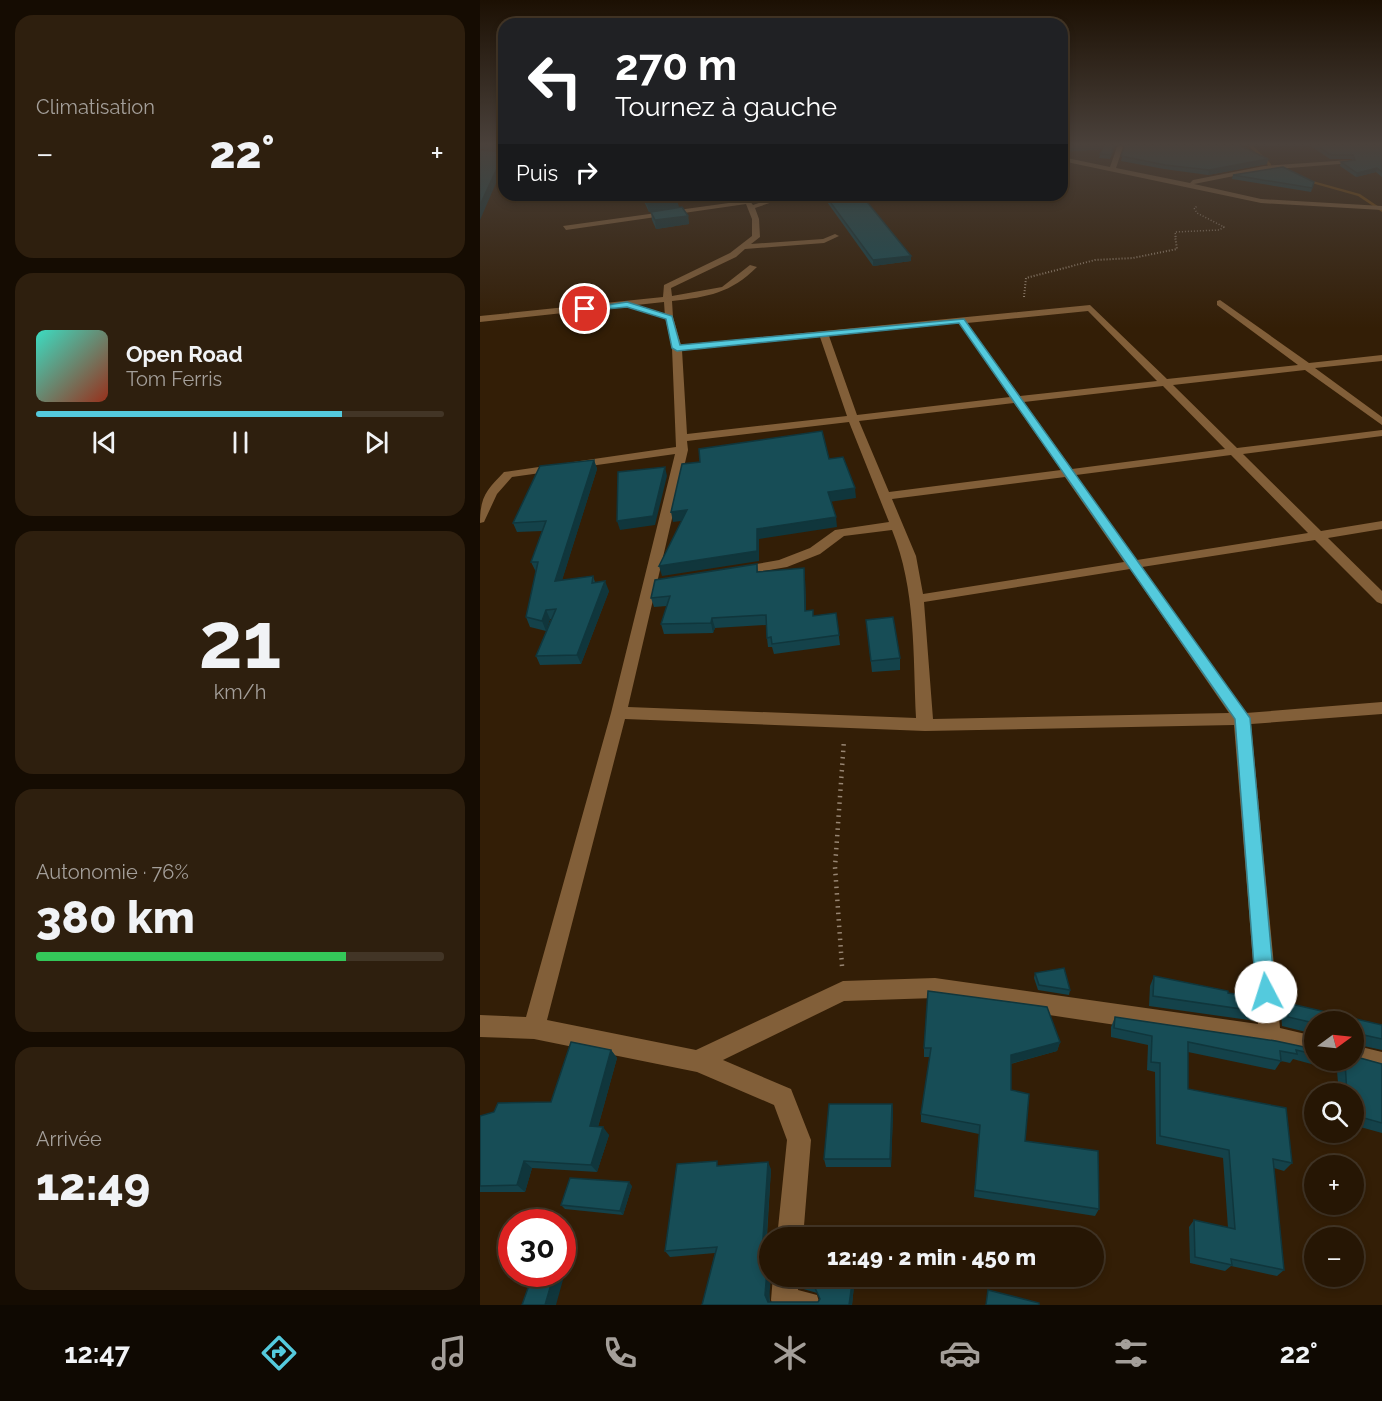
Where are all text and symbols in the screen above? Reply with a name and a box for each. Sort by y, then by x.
text: 270 m [615,41,737,90]
icon: left [516,42,594,120]
text: Tournez à gauche [615,91,837,122]
text: Climatisation [36,95,155,119]
text: 22° [209,126,275,179]
text: − [36,134,54,173]
text: + [430,134,444,173]
icon: right [570,156,603,189]
text: Puis [516,160,558,186]
pin [559,283,610,334]
icon: arrive [568,292,601,325]
text: Open Road [126,341,243,367]
text: Tom Ferris [126,367,222,391]
icon: previous [88,426,121,459]
icon: pause [224,426,257,459]
icon: next [360,426,393,459]
text: 21 [199,595,281,686]
text: km/h [214,680,266,704]
text: Autonomie · 76% [36,860,189,884]
text: 380 km [36,891,195,944]
position arrow [1234,960,1298,1024]
north arrow [1304,1011,1364,1071]
map controls [1304,1011,1364,1287]
button: search [1304,1083,1364,1143]
text: Arrivée [36,1127,102,1151]
button: + [1304,1155,1364,1215]
text: 12:49 [36,1158,150,1211]
speed limit sign: 30 [498,1209,576,1287]
button: − [1304,1227,1364,1287]
text: 12:49 · 2 min · 450 m [827,1244,1036,1270]
icon: directions [258,1332,300,1374]
icon: music [428,1332,470,1374]
icon: phone [599,1332,641,1374]
icon: climate [769,1332,811,1374]
icon: car [939,1332,981,1374]
icon: filters [1110,1332,1152,1374]
text: 12:47 [64,1338,130,1369]
text: 22° [1280,1338,1318,1369]

